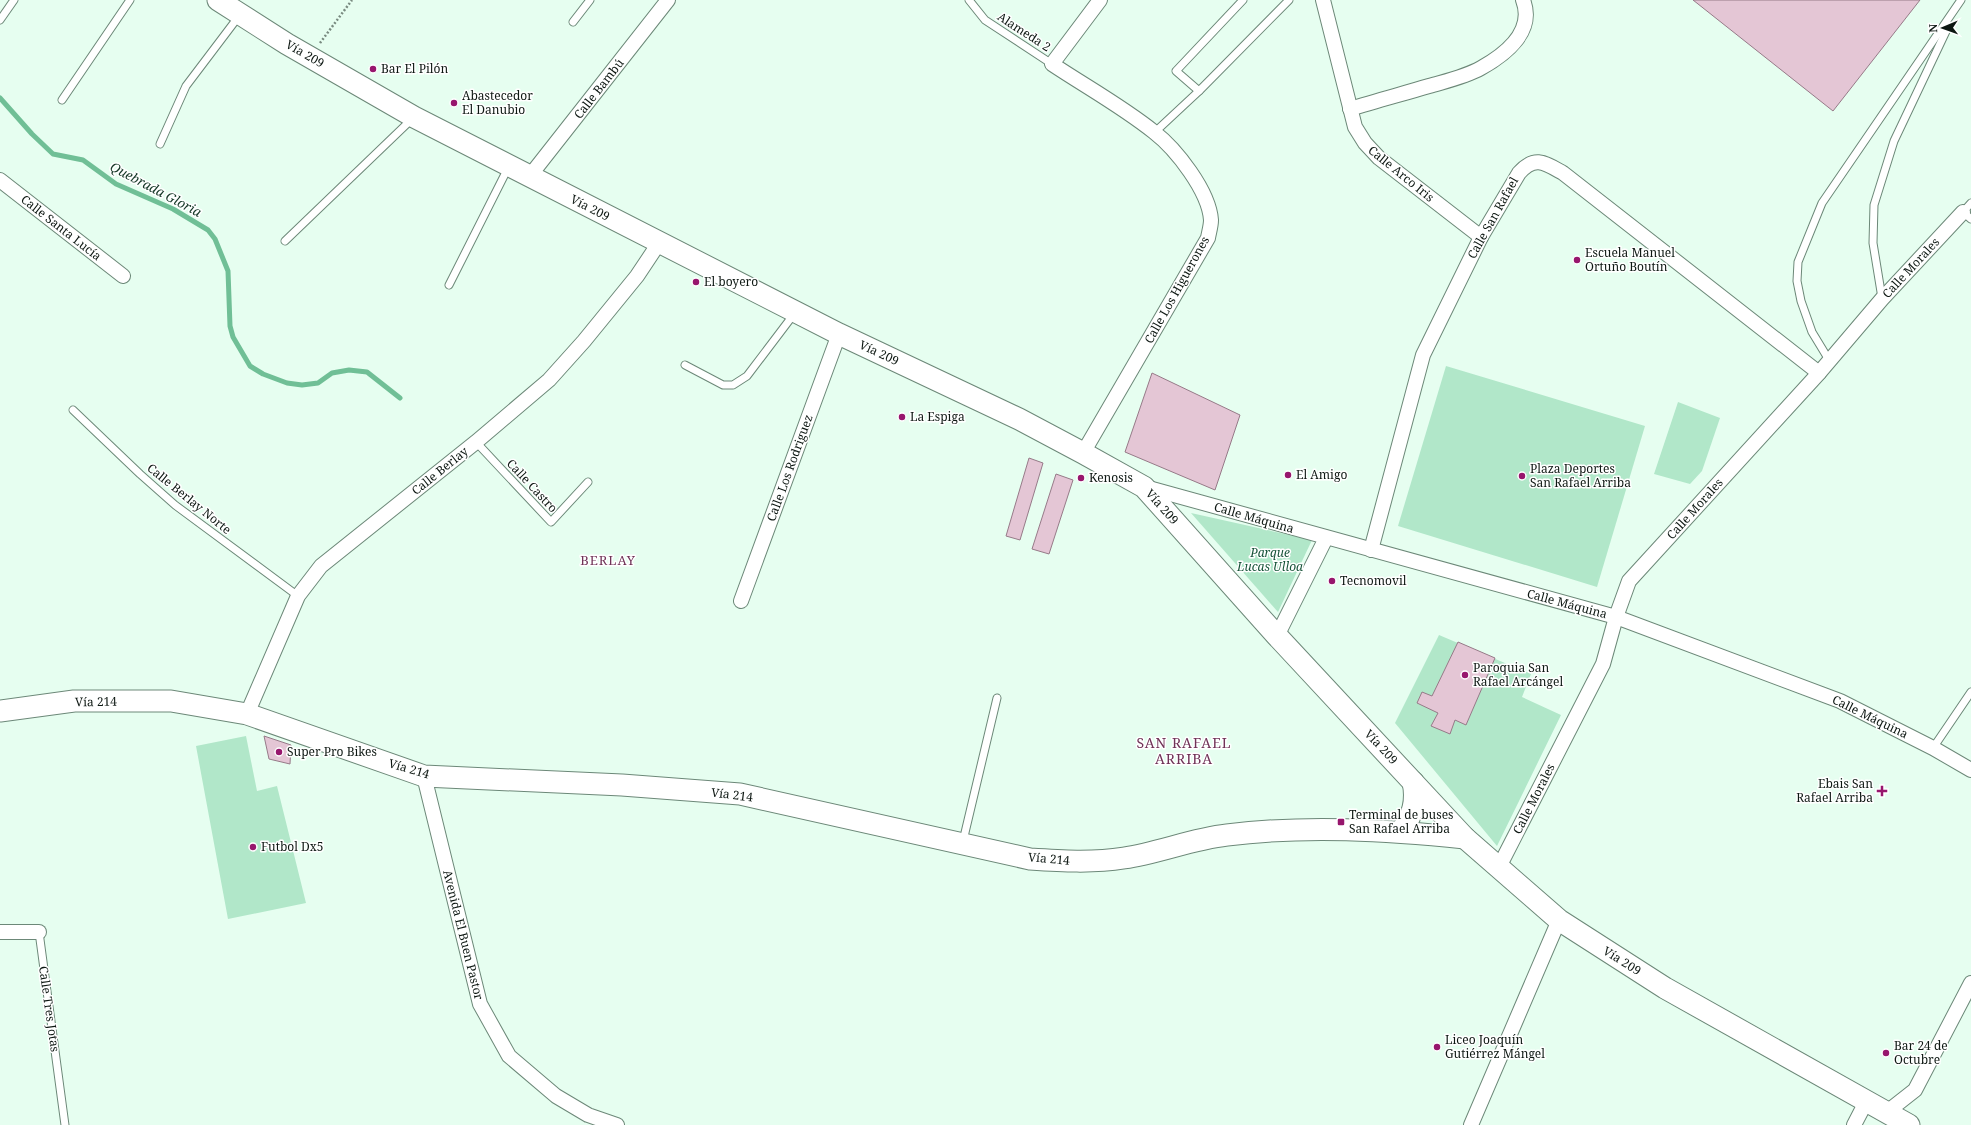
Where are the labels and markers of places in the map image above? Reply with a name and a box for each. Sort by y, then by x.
place label: Bar El Pilón [381,60,448,77]
marker: Bar El Pilón [368,64,378,74]
place label: Abastecedor El Danubio [462,87,533,118]
marker: Abastecedor El Danubio [449,98,459,108]
place label: Escuela Manuel Ortuño Boutín [1585,244,1675,275]
marker: Escuela Manuel Ortuño Boutín [1572,255,1582,265]
place label: El boyero [704,273,758,290]
marker: El boyero [691,277,701,287]
place label: La Espiga [910,408,965,425]
marker: La Espiga [897,412,907,422]
place label: Plaza Deportes San Rafael Arriba [1530,460,1631,491]
place label: El Amigo [1296,466,1347,483]
place label: Kenosis [1089,469,1133,486]
marker: El Amigo [1283,470,1293,480]
marker: Plaza Deportes San Rafael Arriba [1517,471,1527,481]
marker: Kenosis [1076,473,1086,483]
place label: Tecnomovil [1340,572,1407,589]
marker: Tecnomovil [1327,576,1337,586]
place label: Paroquia San Rafael Arcángel [1473,659,1563,690]
marker: Paroquia San Rafael Arcángel [1460,670,1470,680]
place label: Super Pro Bikes [287,743,377,760]
marker: Super Pro Bikes [274,747,284,757]
place label: Ebais San Rafael Arriba [1796,775,1873,806]
marker: Ebais San Rafael Arriba [1876,785,1888,797]
place label: Terminal de buses San Rafael Arriba [1349,806,1454,837]
marker: Terminal de buses San Rafael Arriba [1336,817,1346,827]
place label: Futbol Dx5 [261,838,323,855]
marker: Futbol Dx5 [248,842,258,852]
place label: Liceo Joaquín Gutiérrez Mángel [1445,1031,1545,1062]
place label: Bar 24 de Octubre [1894,1037,1948,1068]
marker: Liceo Joaquín Gutiérrez Mángel [1432,1042,1442,1052]
marker: Bar 24 de Octubre [1881,1048,1891,1058]

